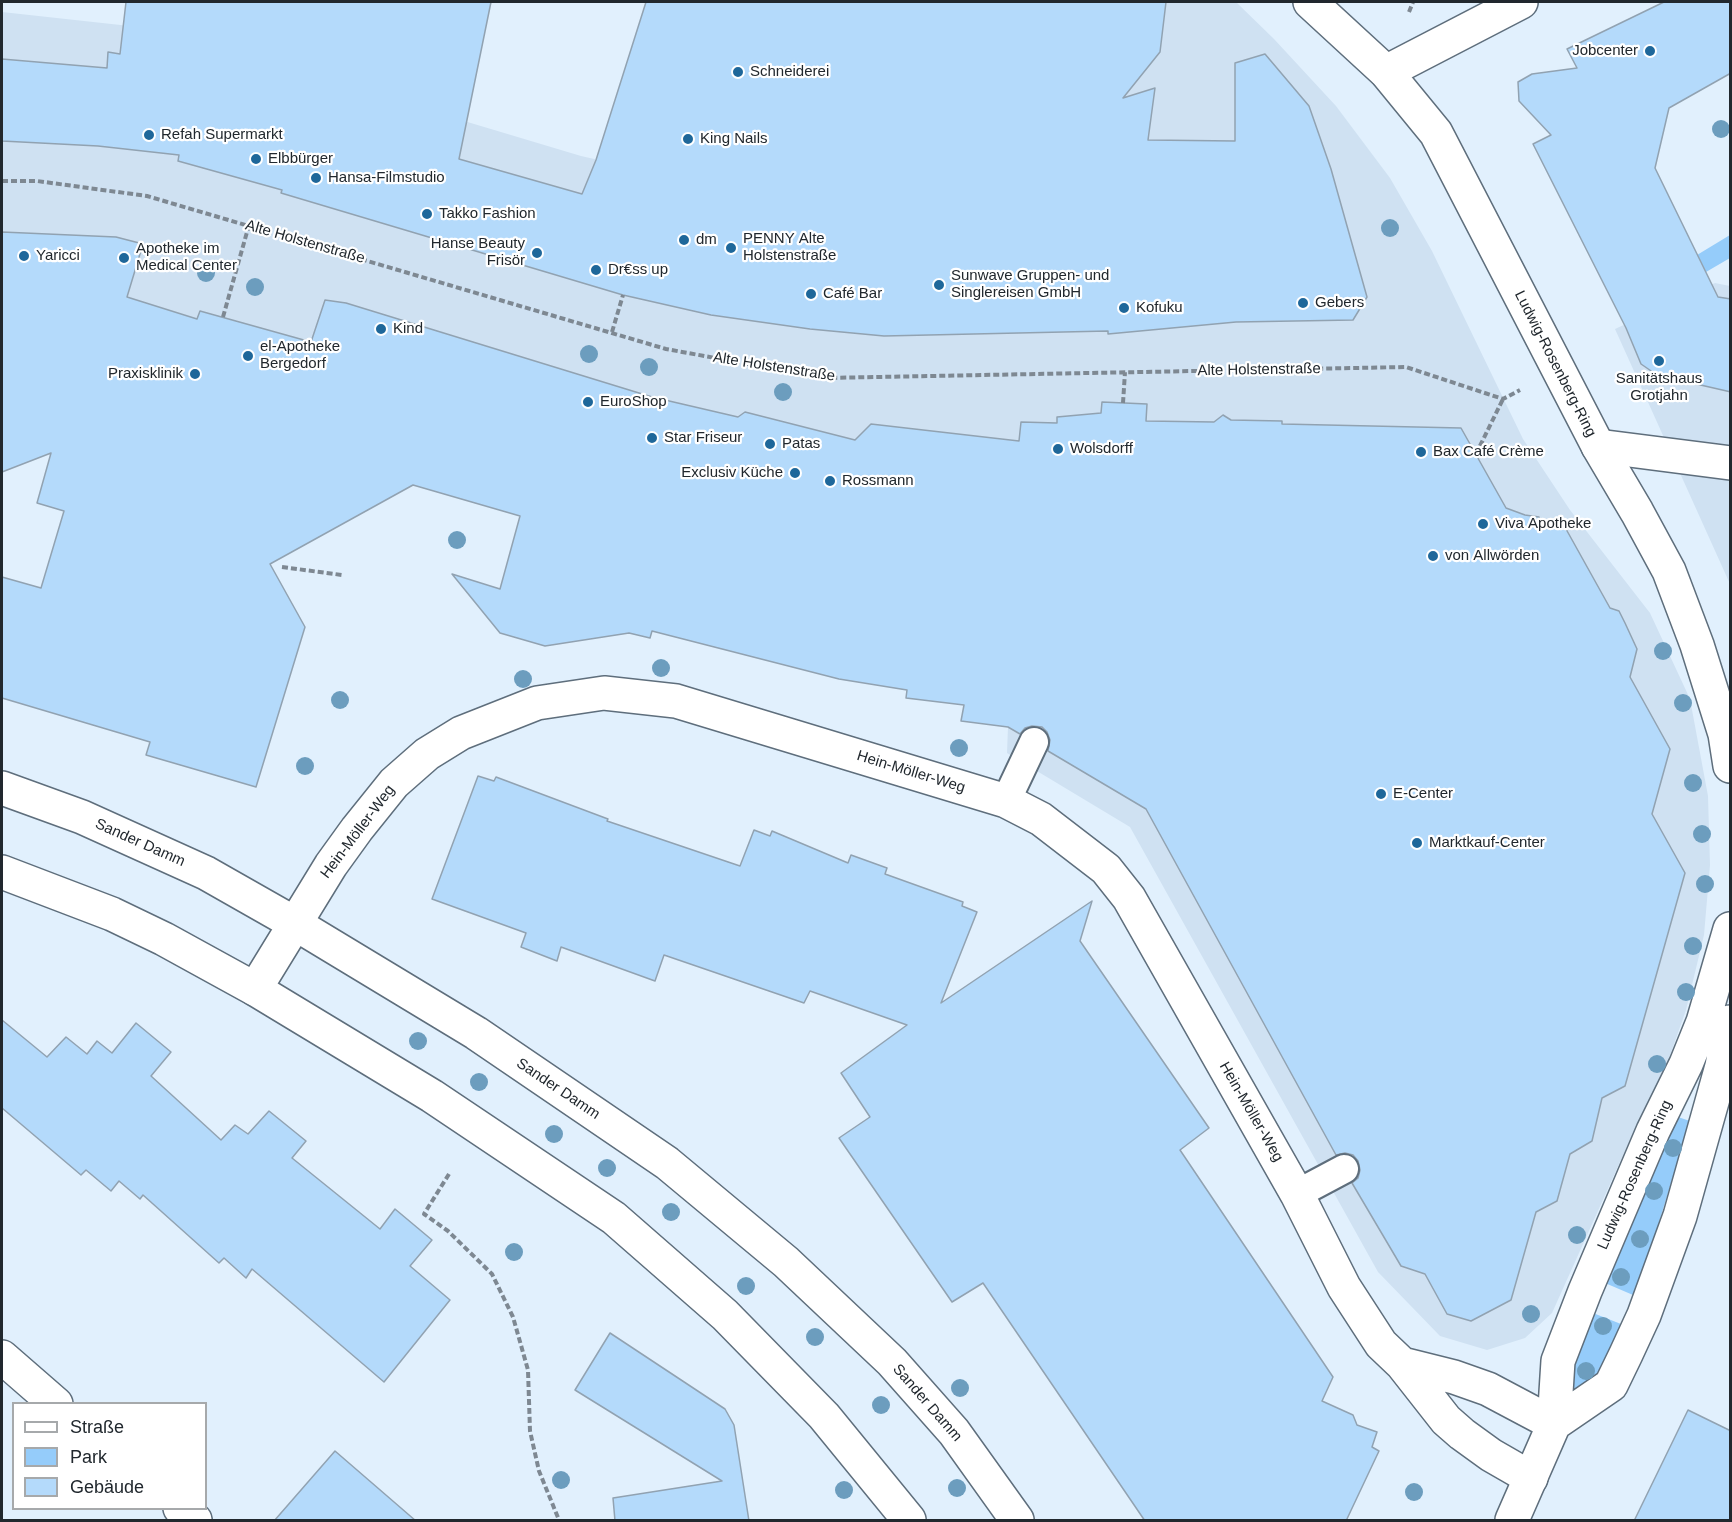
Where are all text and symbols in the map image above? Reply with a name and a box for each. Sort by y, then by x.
place label: Jobcenter [1572,42,1638,60]
marker: Jobcenter [1643,44,1657,58]
place label: Schneiderei [750,63,829,81]
marker: Schneiderei [731,65,745,79]
place label: Refah Supermarkt [161,126,283,144]
marker: Refah Supermarkt [142,128,156,142]
place label: King Nails [700,130,768,148]
marker: King Nails [681,132,695,146]
place label: Elbbürger [268,150,333,168]
marker: Elbbürger [249,152,263,166]
place label: Hansa-Filmstudio [328,169,445,187]
marker: Hansa-Filmstudio [309,171,323,185]
place label: Takko Fashion [439,205,536,223]
marker: Takko Fashion [420,207,434,221]
street label: Alte Holstenstraße [243,216,367,268]
place label: PENNY Alte Holstenstraße [743,230,836,265]
place label: dm [696,231,717,249]
marker: dm [677,233,691,247]
place label: Hanse Beauty Frisör [431,235,525,270]
place label: Apotheke im Medical Center [136,240,237,275]
marker: PENNY Alte Holstenstraße [724,241,738,255]
marker: Hanse Beauty Frisör [530,246,544,260]
place label: Yaricci [36,247,80,265]
marker: Yaricci [17,249,31,263]
marker: Apotheke im Medical Center [117,251,131,265]
place label: Dr€ss up [608,261,668,279]
marker: Dr€ss up [589,263,603,277]
place label: Sunwave Gruppen- und Singlereisen GmbH [951,267,1109,302]
marker: Sunwave Gruppen- und Singlereisen GmbH [932,278,946,292]
place label: Café Bar [823,285,882,303]
marker: Café Bar [804,287,818,301]
street label: Ludwig-Rosenberg-Ring [1510,288,1600,440]
place label: Gebers [1315,294,1364,312]
marker: Gebers [1296,296,1310,310]
place label: Kofuku [1136,299,1183,317]
marker: Kofuku [1117,301,1131,315]
place label: Kind [393,320,423,338]
marker: Kind [374,322,388,336]
place label: el-Apotheke Bergedorf [260,338,340,373]
street label: Alte Holstenstraße [712,348,836,386]
marker: el-Apotheke Bergedorf [241,349,255,363]
marker: Sanitätshaus Grotjahn [1652,354,1666,368]
street label: Alte Holstenstraße [1197,360,1321,380]
place label: Praxisklinik [108,365,183,383]
marker: Praxisklinik [188,367,202,381]
place label: Sanitätshaus Grotjahn [1616,370,1702,405]
place label: EuroShop [600,393,667,411]
marker: EuroShop [581,395,595,409]
place label: Star Friseur [664,429,742,447]
marker: Star Friseur [645,431,659,445]
place label: Patas [782,435,820,453]
marker: Patas [763,437,777,451]
place label: Wolsdorff [1070,440,1133,458]
marker: Wolsdorff [1051,442,1065,456]
place label: Bax Café Crème [1433,443,1544,461]
marker: Bax Café Crème [1414,445,1428,459]
place label: Exclusiv Küche [681,464,783,482]
marker: Exclusiv Küche [788,466,802,480]
place label: Rossmann [842,472,914,490]
marker: Rossmann [823,474,837,488]
place label: Viva Apotheke [1495,515,1591,533]
marker: Viva Apotheke [1476,517,1490,531]
place label: von Allwörden [1445,547,1539,565]
marker: von Allwörden [1426,549,1440,563]
street label: Hein-Möller-Weg [855,747,967,797]
street label: Hein-Möller-Weg [317,782,399,882]
place label: E-Center [1393,785,1453,803]
marker: E-Center [1374,787,1388,801]
street label: Sander Damm [92,815,188,871]
place label: Marktkauf-Center [1429,834,1545,852]
marker: Marktkauf-Center [1410,836,1424,850]
street label: Sander Damm [513,1055,603,1123]
street label: Hein-Möller-Weg [1215,1059,1287,1165]
street label: Ludwig-Rosenberg-Ring [1594,1097,1676,1253]
street label: Sander Damm [888,1361,966,1445]
legend [12,1402,207,1510]
text: Straße [70,1417,124,1437]
text: Park [70,1447,107,1467]
text: Gebäude [70,1477,144,1497]

